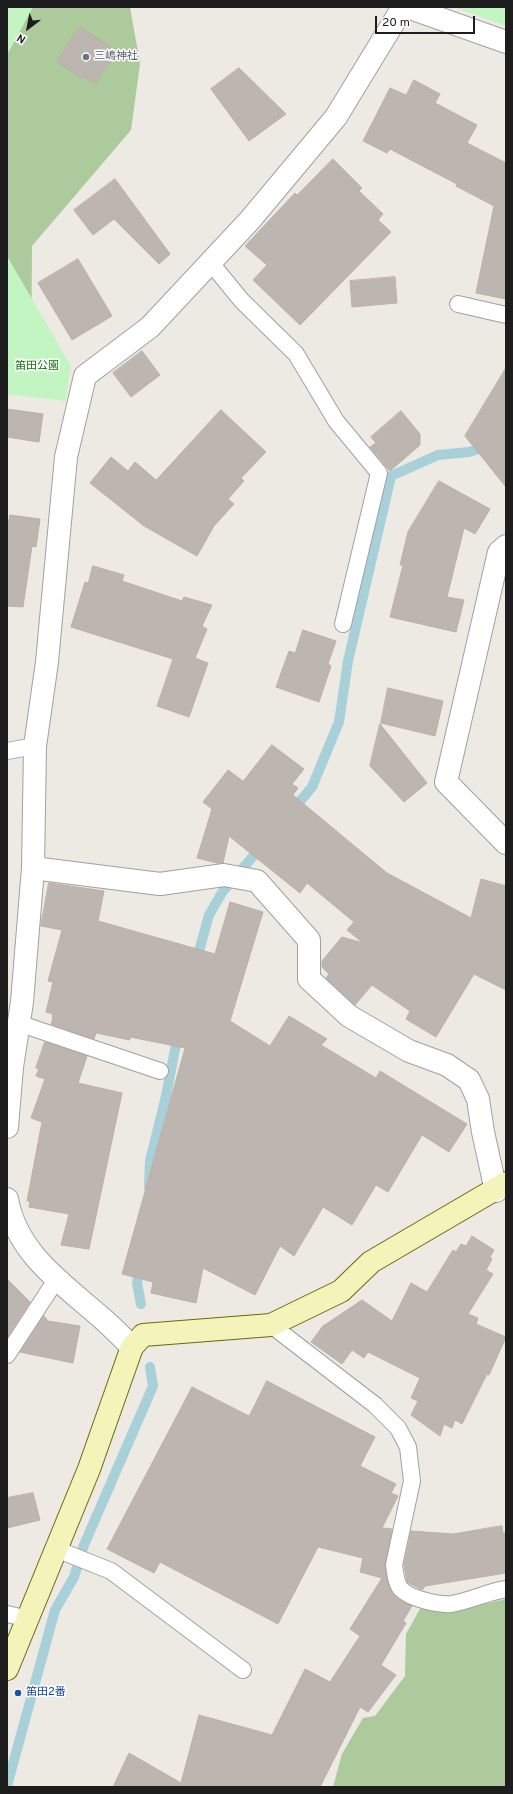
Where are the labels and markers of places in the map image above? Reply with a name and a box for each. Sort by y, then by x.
place label: 三嶋神社 [94,50,138,64]
marker: 三嶋神社 [81,52,91,62]
place label: 笛田2番 [26,1686,66,1700]
marker: 笛田2番 [13,1688,23,1698]

